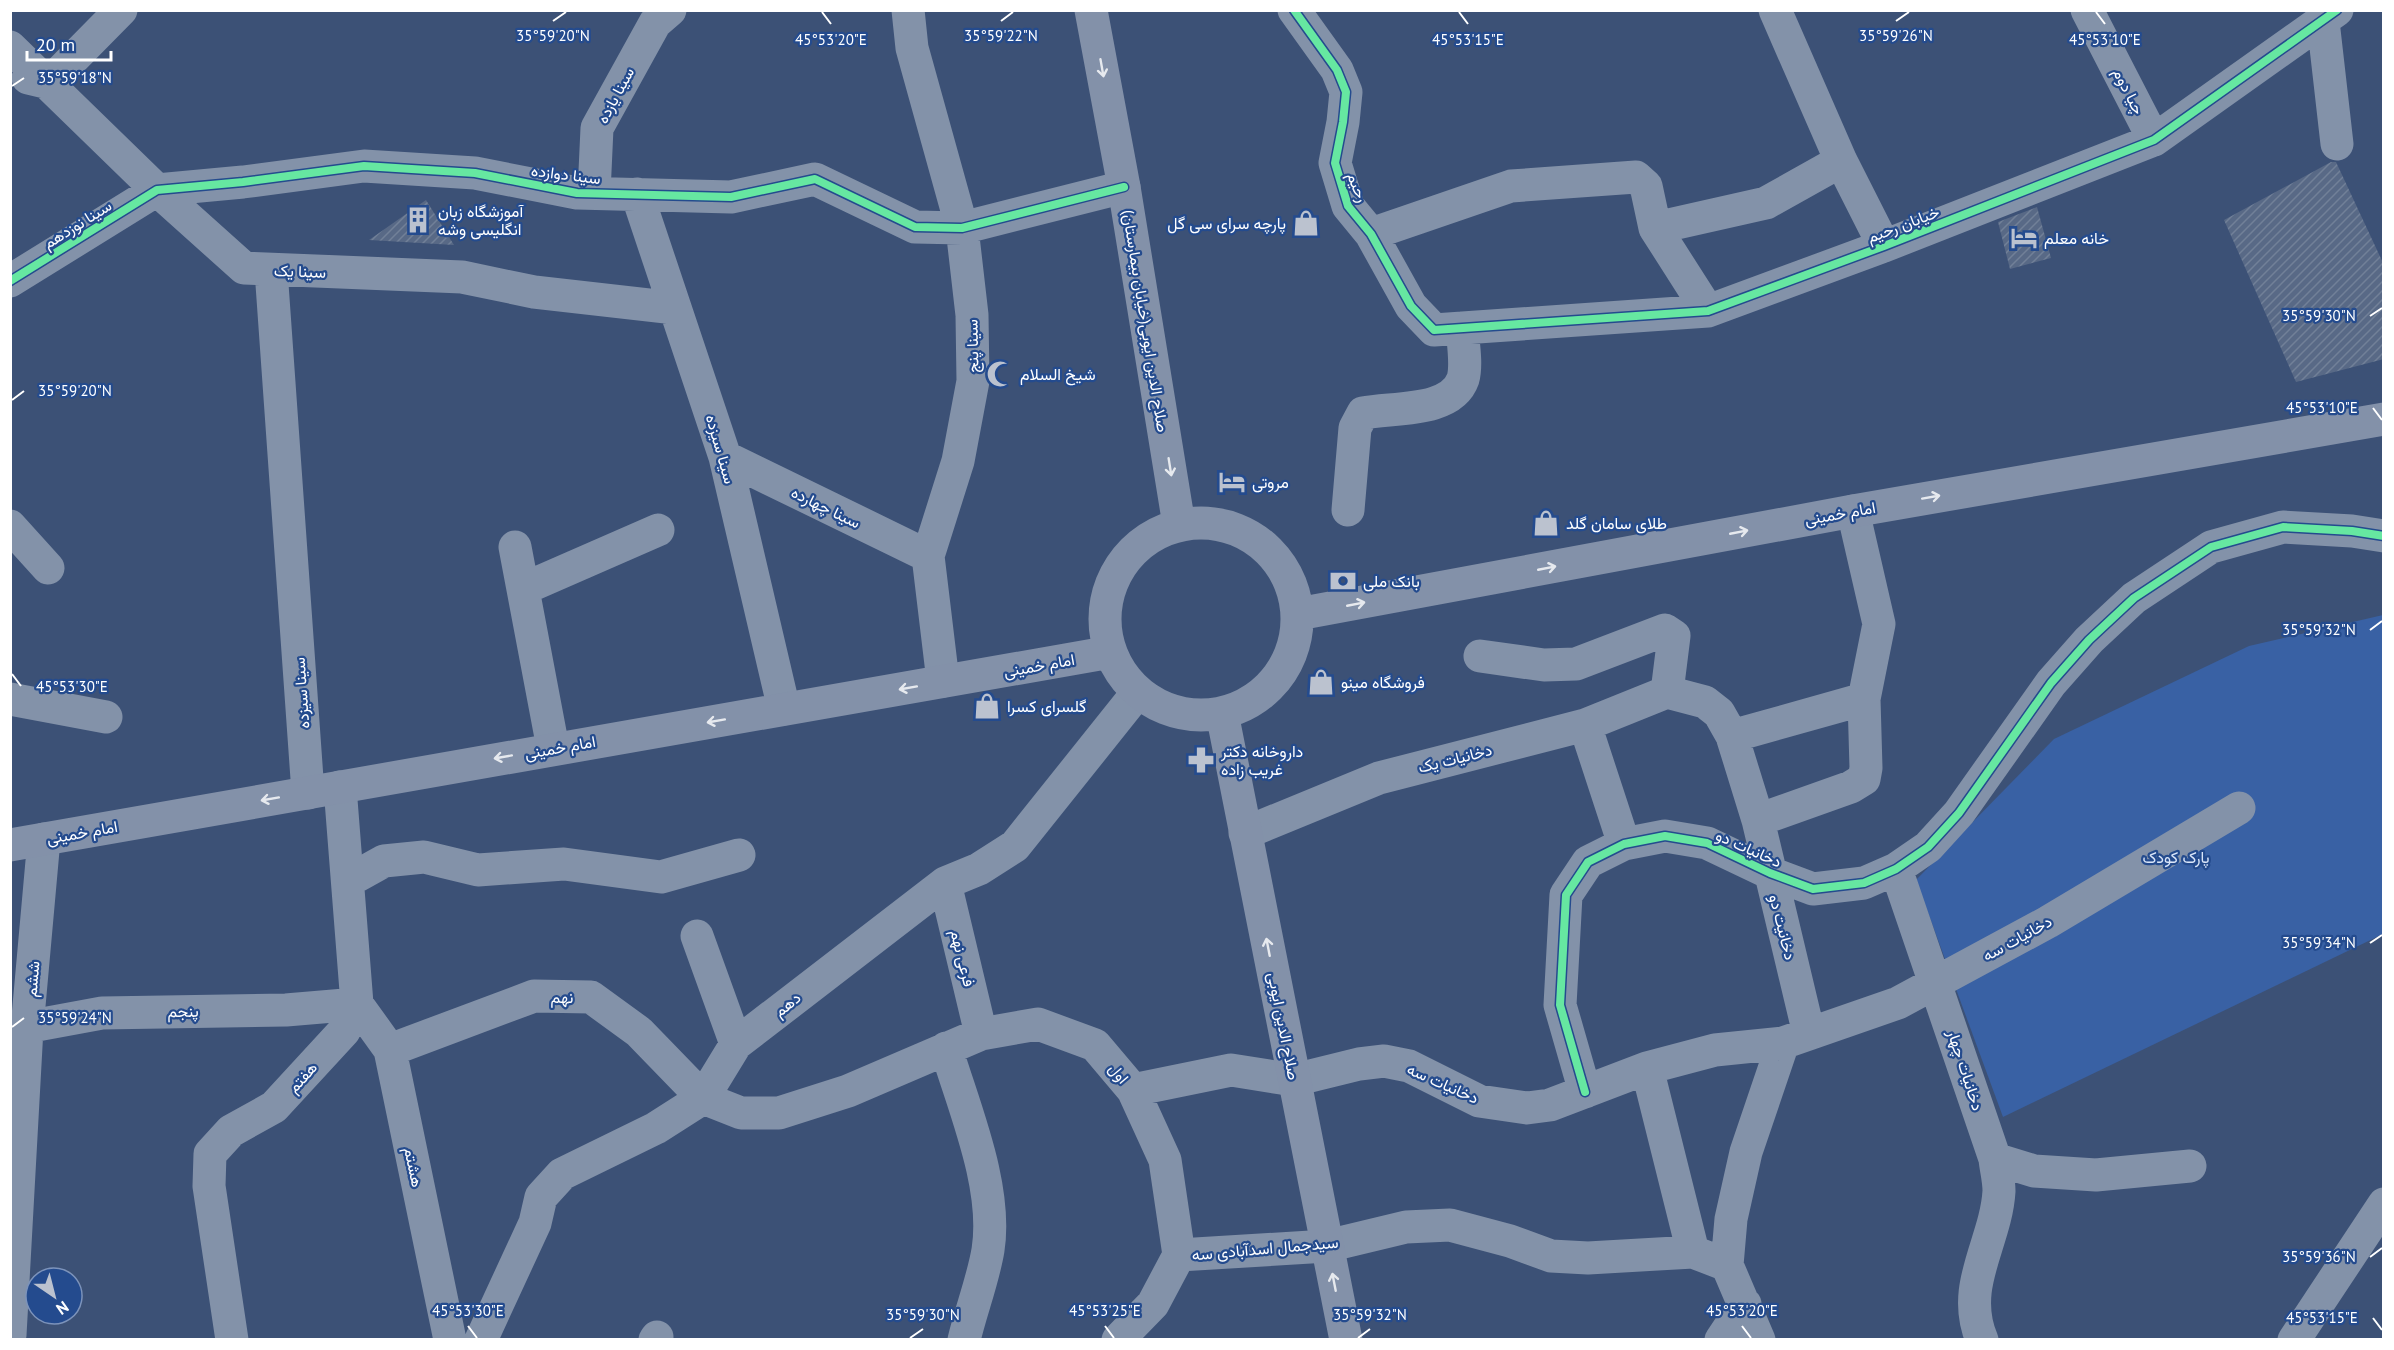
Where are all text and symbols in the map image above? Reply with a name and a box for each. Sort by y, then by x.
scale bar [27,24,111,62]
text: 35°59'20"N [516,26,590,45]
text: 35°59'22"N [964,26,1038,45]
text: 35°59'26"N [1859,26,1933,45]
text: 45°53'20"E [795,30,867,49]
text: 45°53'15"E [1432,30,1504,49]
text: 45°53'10"E [2069,30,2141,49]
text: 20 m [36,33,75,56]
one-way arrow [1097,58,1108,77]
street label: سینا یازده [592,63,639,127]
street label: چیا دوم [2107,65,2149,119]
text: 35°59'18"N [38,68,112,87]
street label: سینا دوازده [530,160,602,189]
street label: رحیم [1342,169,1373,205]
street label: سینا نوزدهم [39,195,116,254]
place label: آموزشگاه زبان انگلیسی وشه [438,201,524,240]
street label: خیابان رحیم [1864,201,1942,248]
building icon: آموزشگاه زبان انگلیسی وشه [403,205,433,235]
street label: صلاح الدین ایوبی(خیابان بیمارستان) [1117,208,1173,434]
shop icon: پارچه سرای سی گل [1291,208,1321,238]
place label: پارچه سرای سی گل [1167,213,1286,235]
hotel icon: خانه معلم [2009,223,2039,253]
place label: خانه معلم [2044,228,2109,249]
street label: سینا یک [274,260,326,282]
text: 35°59'30"N [2282,306,2356,325]
street label: سینا پنج [962,319,984,373]
mosque icon: شیخ السلام [985,359,1015,389]
place label: شیخ السلام [1020,364,1096,386]
text: 35°59'20"N [38,381,112,400]
text: 45°53'10"E [2286,398,2358,417]
street label: سینا سیزده [701,412,740,486]
one-way arrow [1164,457,1175,477]
hotel icon: مروتی [1217,467,1247,497]
place label: مروتی [1252,472,1289,493]
street label: سینا چهارده [787,482,864,534]
one-way arrow [1920,491,1940,502]
street label: امام خمینی [1803,497,1877,530]
shop icon: طلای سامان گلد [1531,508,1561,538]
place label: طلای سامان گلد [1566,513,1667,534]
one-way arrow [1729,526,1748,537]
one-way arrow [1537,562,1557,573]
bank icon: بانک ملی [1328,566,1358,596]
place label: بانک ملی [1363,571,1420,592]
one-way arrow [1345,598,1365,609]
text: 35°59'32"N [2282,620,2356,639]
street label: امام خمینی [1002,649,1076,682]
street label: سینا سیزده [289,657,314,729]
shop icon: فروشگاه مینو [1306,667,1336,697]
place label: فروشگاه مینو [1341,672,1425,693]
text: 45°53'30"E [36,677,108,696]
one-way arrow [899,682,918,693]
shop icon: گلسرای کسرا [972,691,1002,721]
place label: گلسرای کسرا [1007,696,1086,717]
one-way arrow [707,716,726,727]
street label: امام خمینی [523,731,597,764]
street label: دخانیات یک [1416,739,1494,777]
place label: داروخانه دکتر غریب زاده [1220,741,1303,780]
pharmacy icon: داروخانه دکتر غریب زاده [1186,745,1216,775]
one-way arrow [494,752,513,763]
one-way arrow [261,794,280,805]
street label: امام خمینی [45,816,119,849]
street label: دخانیات دو [1712,825,1785,872]
park label: پارک کودک [2142,847,2210,869]
street label: دخانیت دو [1764,892,1801,962]
street label: دخانیات سه [1979,911,2055,965]
street label: فرعی نهم [945,927,980,989]
text: 35°59'34"N [2282,933,2356,952]
one-way arrow [1262,937,1273,957]
street label: ششم [20,960,45,998]
street label: صلاح الدین ایوبی [1262,970,1304,1082]
street label: نهم [550,987,574,1008]
street label: دهم [769,987,805,1022]
street label: پنجم [167,1001,199,1023]
text: 35°59'24"N [38,1008,112,1027]
street label: دخانیات چهار [1941,1026,1988,1114]
street label: هفتم [283,1057,322,1097]
street label: دخانیات سه [1404,1058,1482,1108]
street label: اول [1104,1059,1133,1088]
street label: هشتم [399,1145,428,1189]
street label: سیدجمال اسدآبادی سه [1191,1232,1339,1265]
text: 35°59'36"N [2282,1247,2356,1266]
north arrow [24,1266,84,1326]
one-way arrow [1328,1273,1339,1292]
text: N [53,1297,73,1319]
text: 45°53'30"E [432,1301,504,1320]
text: 45°53'25"E [1069,1301,1141,1320]
text: 45°53'20"E [1706,1301,1778,1320]
text: 35°59'30"N [886,1305,960,1324]
text: 35°59'32"N [1333,1305,1407,1324]
text: 45°53'15"E [2286,1308,2358,1327]

